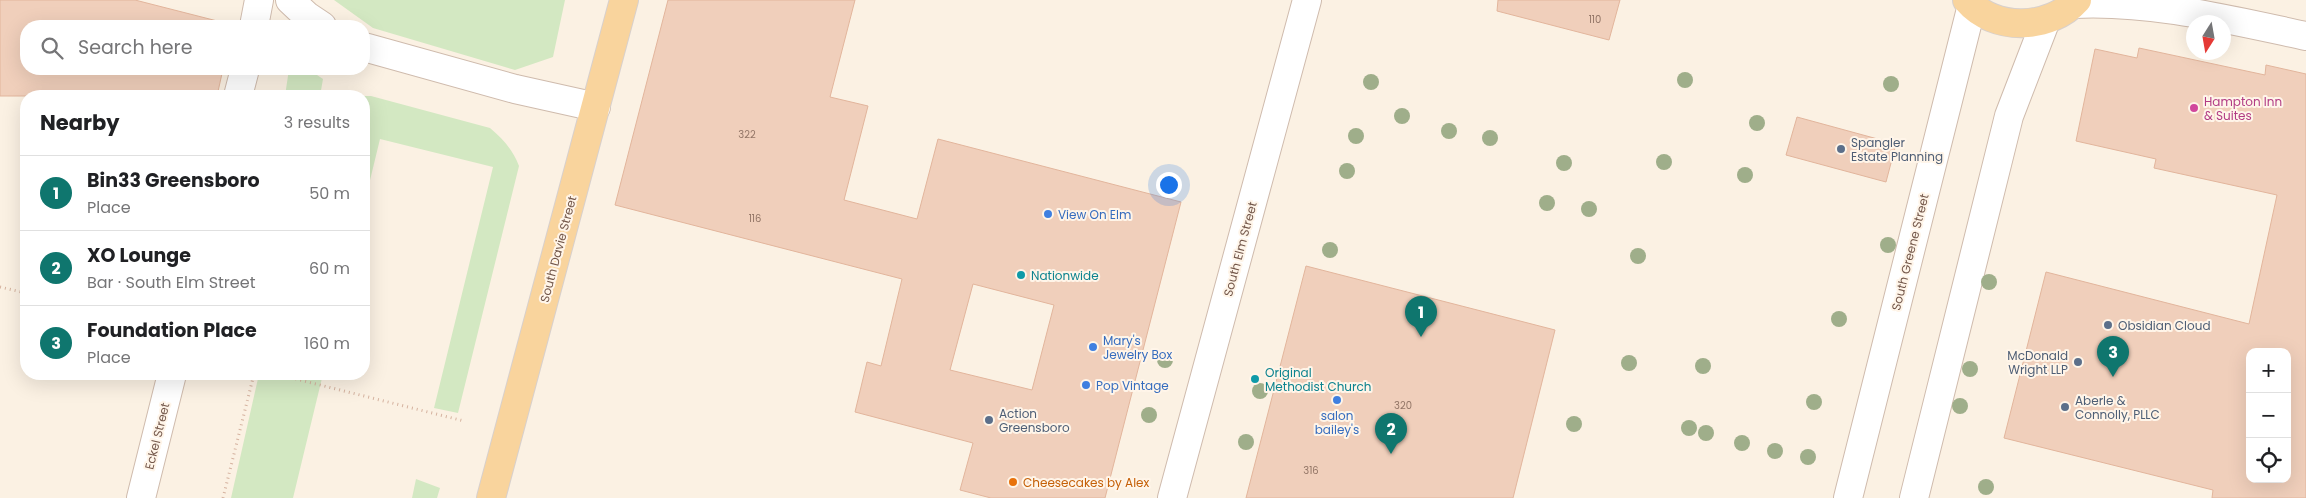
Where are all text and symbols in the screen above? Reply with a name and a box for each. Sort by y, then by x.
house number: 110 [1589,12,1601,27]
north arrow [2186,15,2231,60]
search box [20,20,370,75]
icon: search [38,34,66,62]
text: Search here [78,34,192,61]
place label: Hampton Inn & Suites [2204,93,2282,124]
marker: Hampton Inn & Suites [2188,102,2200,114]
text: Nearby [40,108,120,137]
text: 3 results [284,111,350,134]
house number: 322 [738,127,756,142]
place label: Spangler Estate Planning [1851,134,1943,165]
marker: Spangler Estate Planning [1835,143,1847,155]
text: Bin33 Greensboro [87,167,260,194]
your location [1156,172,1182,198]
text: 1 [53,182,59,205]
text: 50 m [309,182,350,205]
street label: South Greene Street [1887,192,1933,312]
street label: South Davie Street [536,194,580,304]
text: Place [87,196,131,219]
street label: South Elm Street [1219,200,1261,298]
place label: View On Elm [1058,206,1131,223]
marker: View On Elm [1042,208,1054,220]
house number: 116 [749,211,761,226]
text: XO Lounge [87,242,191,269]
text: 2 [51,257,61,280]
text: 60 m [309,257,350,280]
place label: Nationwide [1031,267,1099,284]
marker: Nationwide [1015,269,1027,281]
text: Bar · South Elm Street [87,271,255,294]
pin: 1 [1405,296,1437,337]
text: Foundation Place [87,317,257,344]
place label: Obsidian Cloud [2118,317,2211,334]
marker: Obsidian Cloud [2102,319,2114,331]
text: 3 [51,332,61,355]
text: 160 m [304,332,350,355]
place label: Mary's Jewelry Box [1103,332,1173,363]
pin: 3 [2097,336,2129,377]
marker: Mary's Jewelry Box [1087,341,1099,353]
text: Place [87,346,131,369]
place label: McDonald Wright LLP [2007,347,2068,378]
map controls [2246,348,2291,483]
button: + [2246,348,2291,393]
marker: McDonald Wright LLP [2072,356,2084,368]
place label: Original Methodist Church [1265,364,1371,395]
marker: Original Methodist Church [1249,373,1261,385]
place label: Pop Vintage [1096,377,1169,394]
marker: Pop Vintage [1080,379,1092,391]
place label: Aberle & Connolly, PLLC [2075,392,2160,423]
button: − [2246,393,2291,438]
marker: salon bailey's [1331,394,1343,406]
house number: 320 [1394,398,1412,413]
street label: Eckel Street [140,401,174,471]
marker: Aberle & Connolly, PLLC [2059,401,2071,413]
place label: Action Greensboro [999,405,1070,436]
place label: salon bailey's [1315,407,1359,438]
pin: 2 [1375,413,1407,454]
marker: Action Greensboro [983,414,995,426]
button: locate [2246,438,2291,483]
house number: 316 [1303,463,1319,478]
place label: Cheesecakes by Alex [1023,474,1150,491]
marker: Cheesecakes by Alex [1007,476,1019,488]

